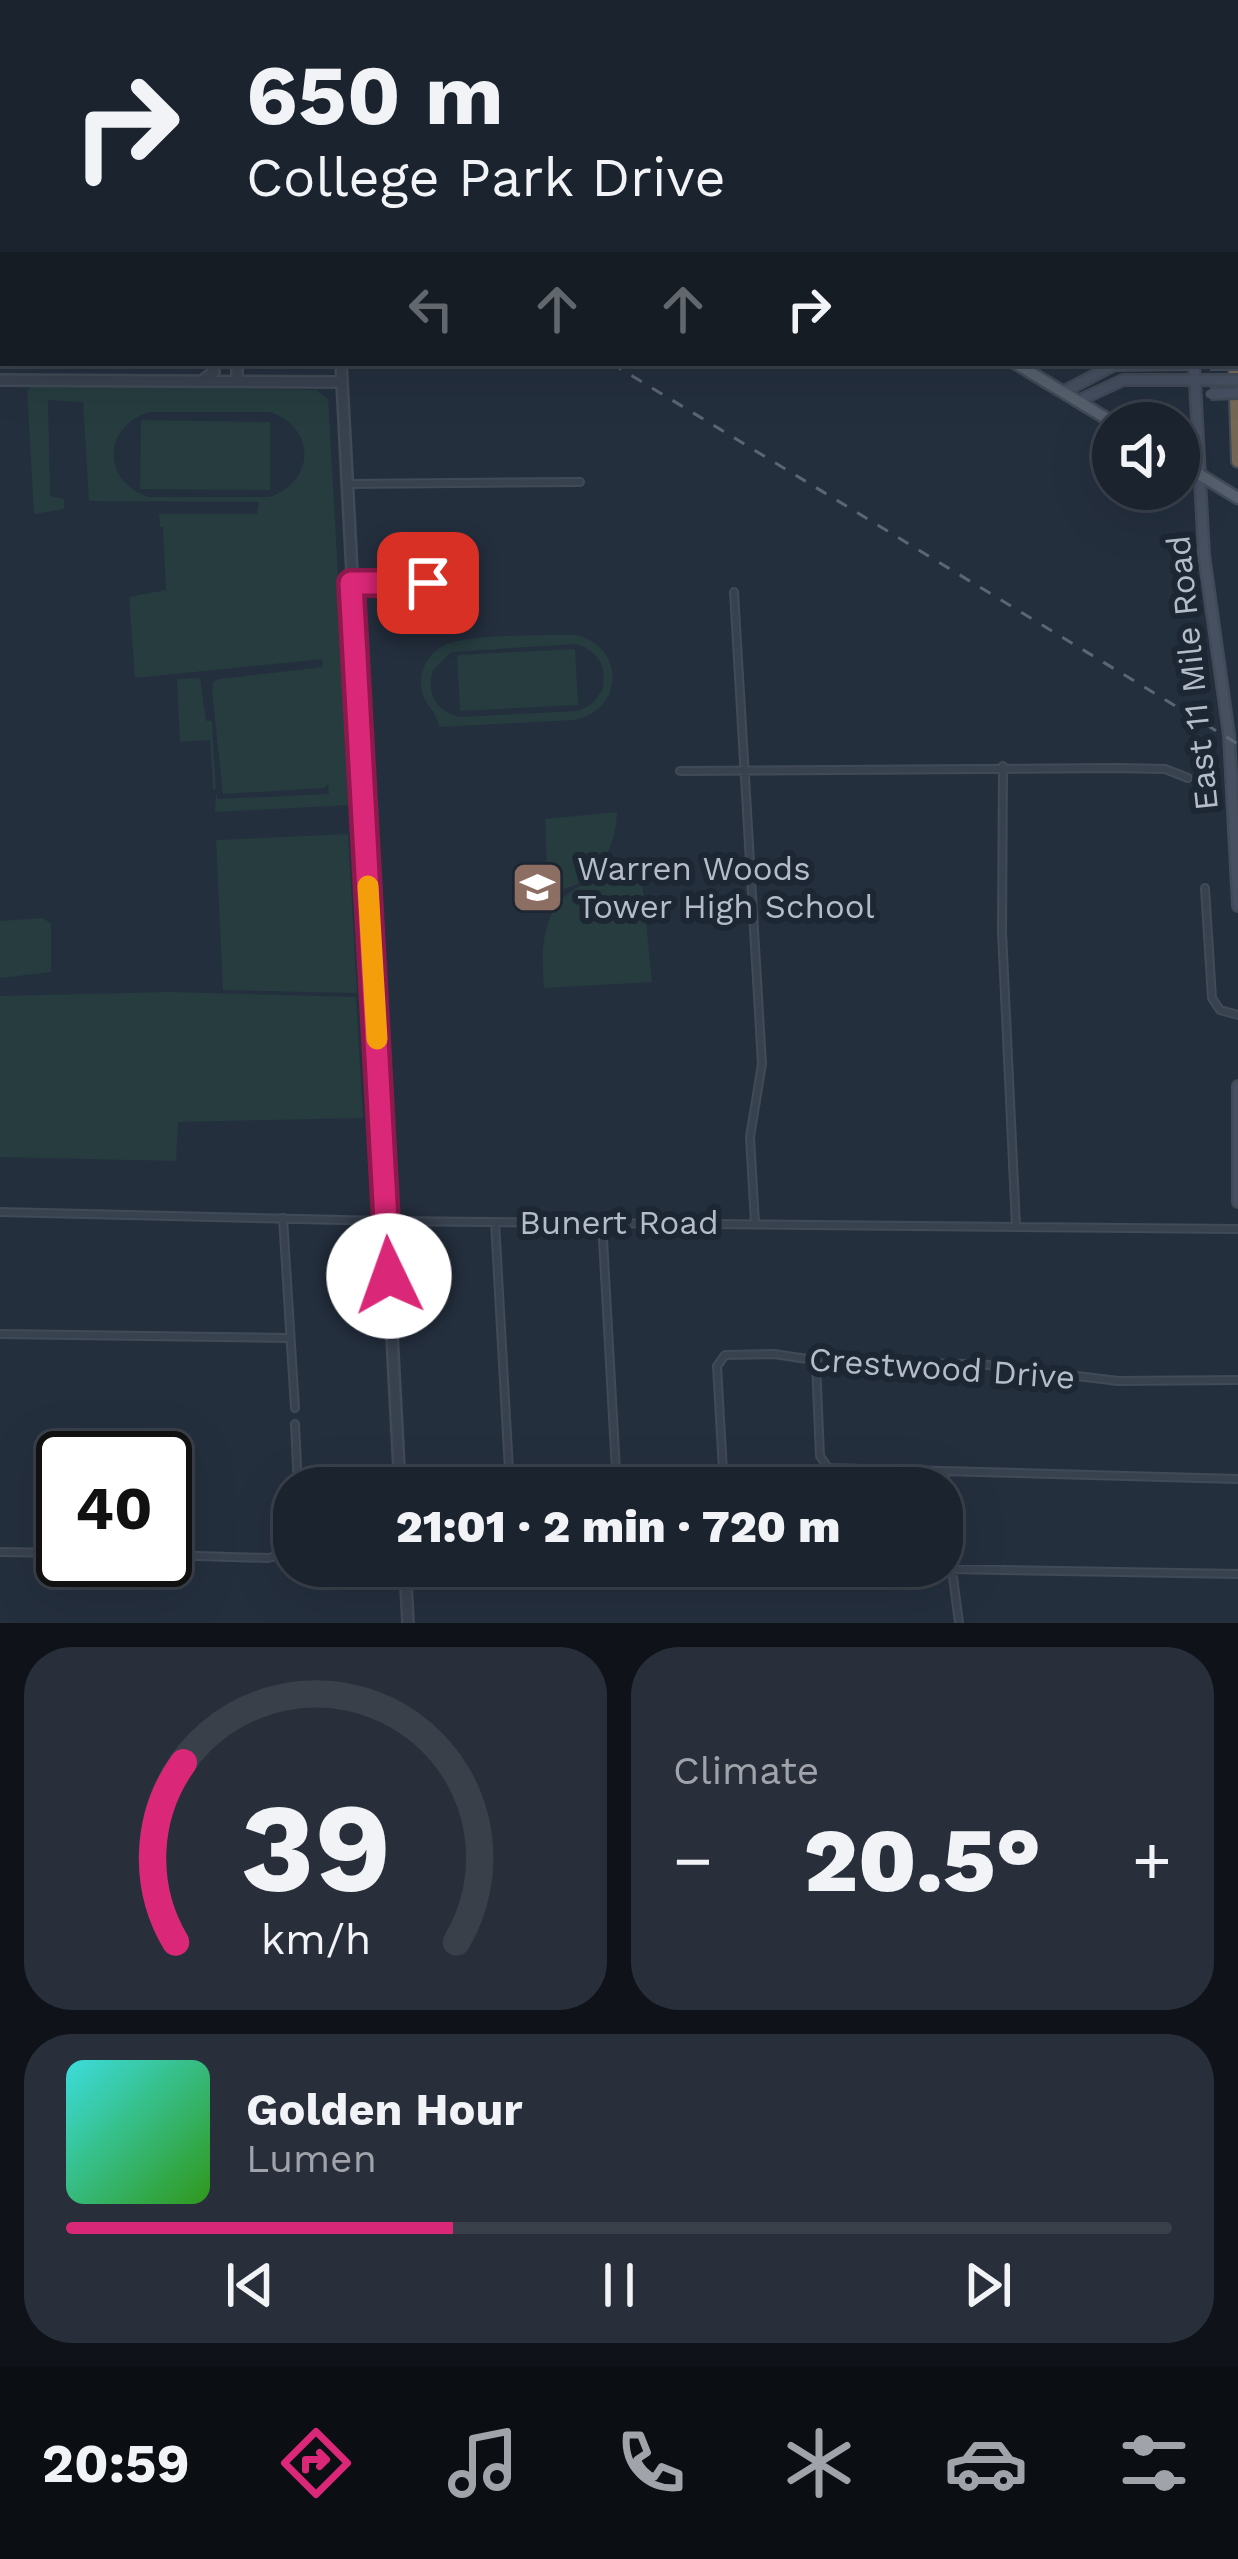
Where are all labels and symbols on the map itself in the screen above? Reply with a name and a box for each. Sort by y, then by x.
pin [377,532,479,634]
street label: East 11 Mile Road [1158,533,1226,813]
place label: Warren Woods Tower High School [577,849,875,926]
school or university icon: Warren Woods Tower High School [510,859,566,915]
street label: Bunert Road [519,1203,719,1242]
position arrow [326,1213,452,1339]
street label: Crestwood Drive [808,1339,1076,1397]
speed limit sign: 40 [36,1431,192,1587]

